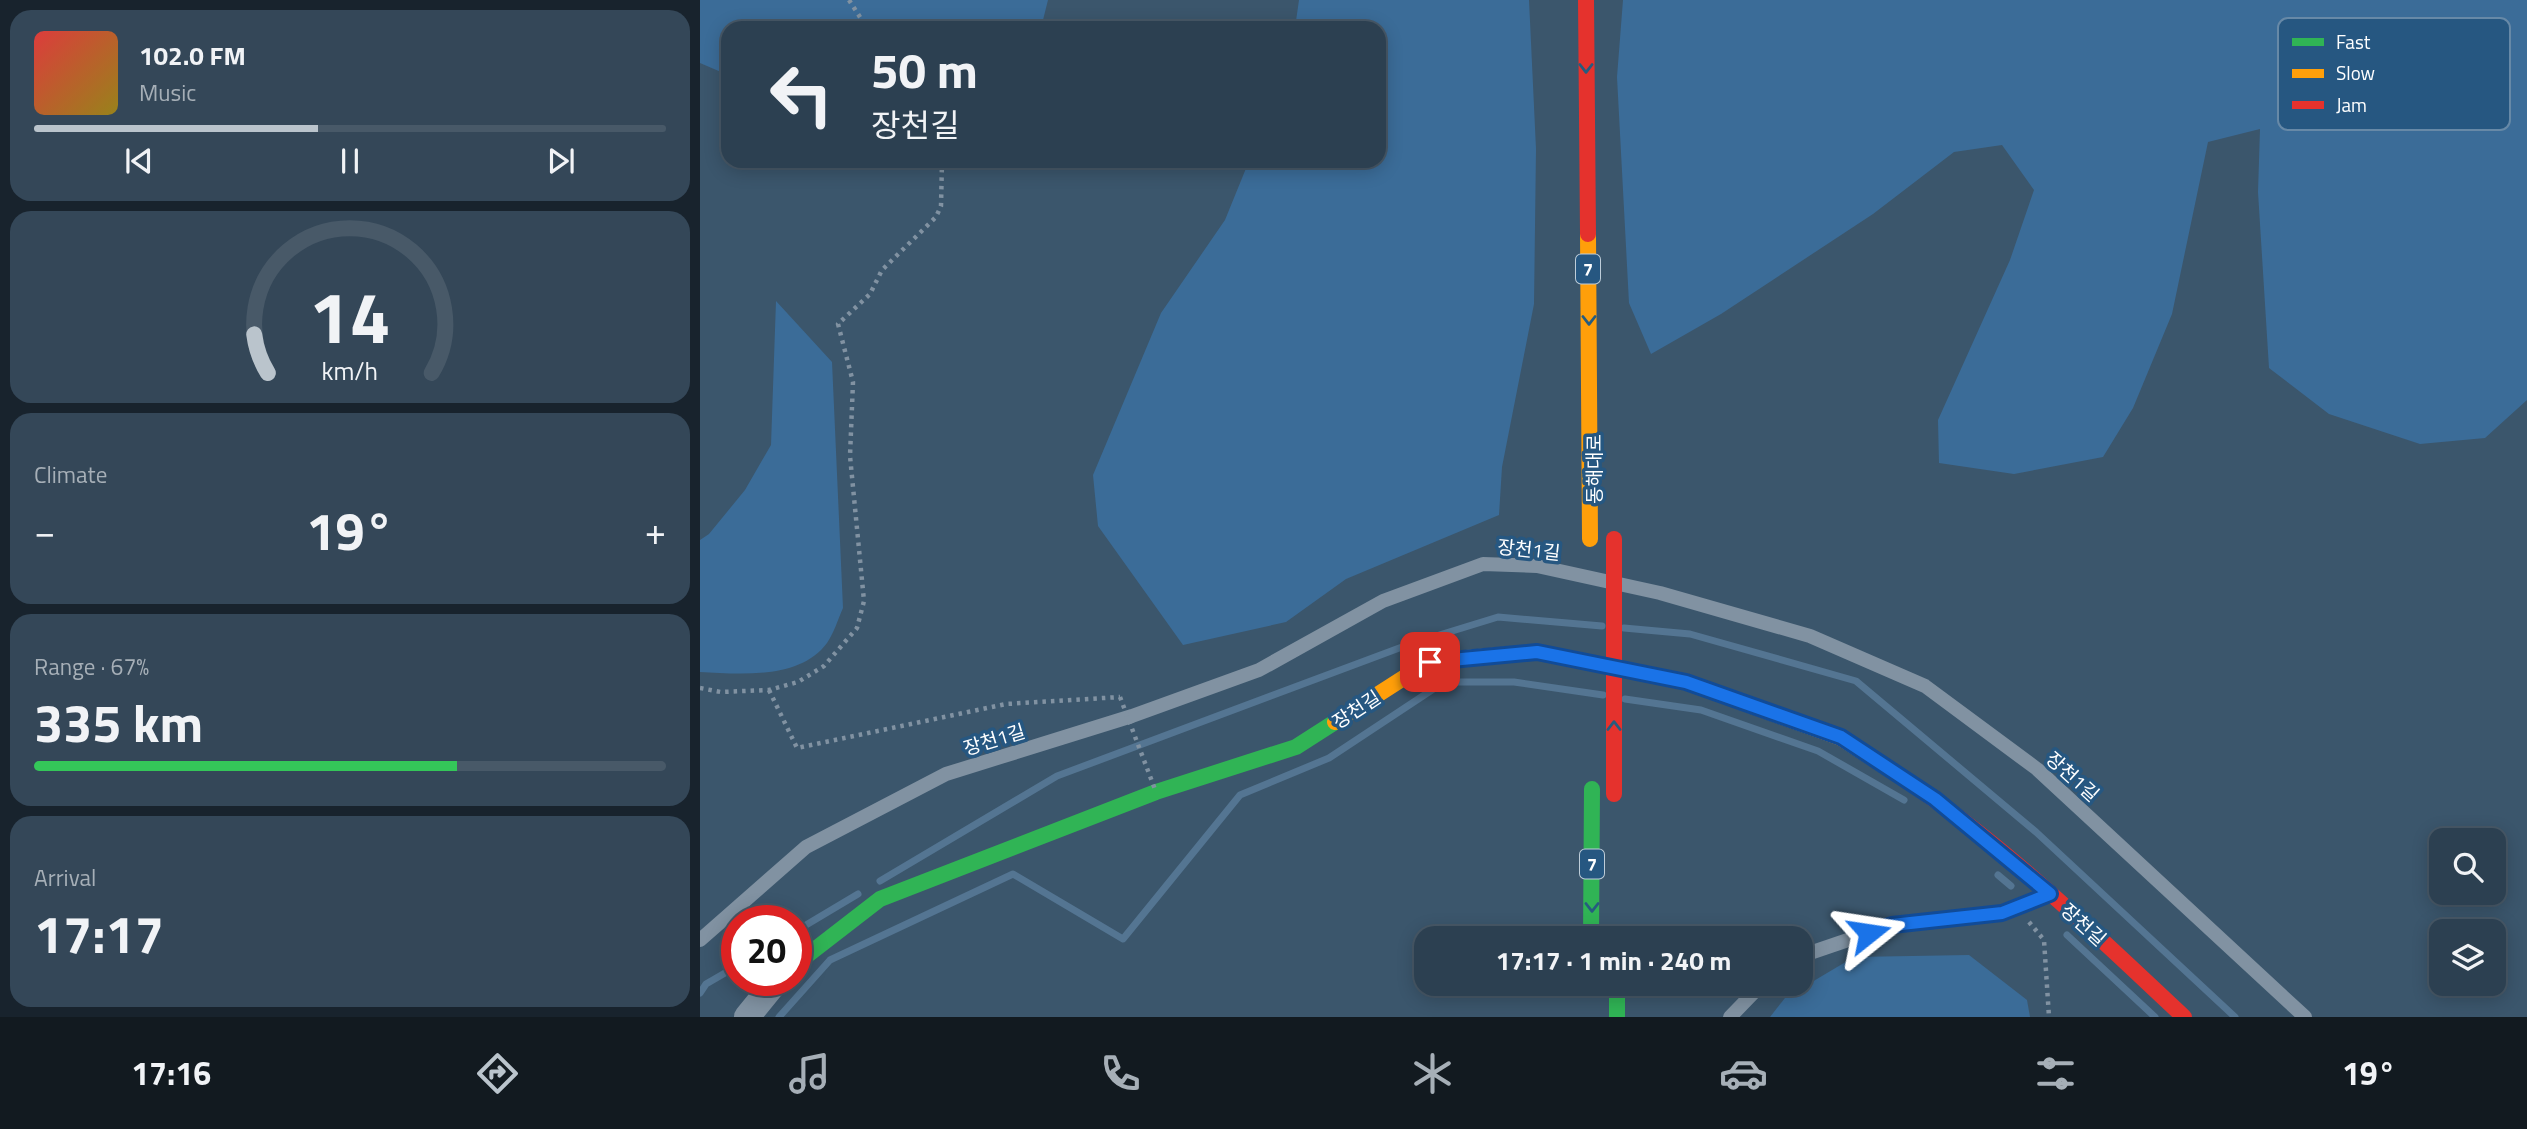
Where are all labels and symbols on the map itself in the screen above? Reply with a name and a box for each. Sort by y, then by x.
legend [2278,18,2510,130]
text: Fast [2336,27,2371,56]
text: Slow [2336,58,2375,87]
one-way arrow [1579,63,1594,74]
text: Jam [2336,90,2367,119]
road number: 7 [1576,255,1600,284]
one-way arrow [1581,315,1596,326]
street label: 동해대로 [1579,434,1608,504]
street label: 장천1길 [1496,531,1562,567]
pin [1400,632,1460,692]
street label: 장천길 [1326,683,1386,735]
street label: 장천1길 [960,716,1028,762]
one-way arrow [1606,720,1622,731]
street label: 장천1길 [2040,744,2106,808]
road number: 7 [1580,850,1604,878]
position arrow [1832,896,1906,970]
street label: 장천길 [2055,896,2113,952]
one-way arrow [1584,901,1599,912]
speed limit sign: 20 [721,905,812,996]

